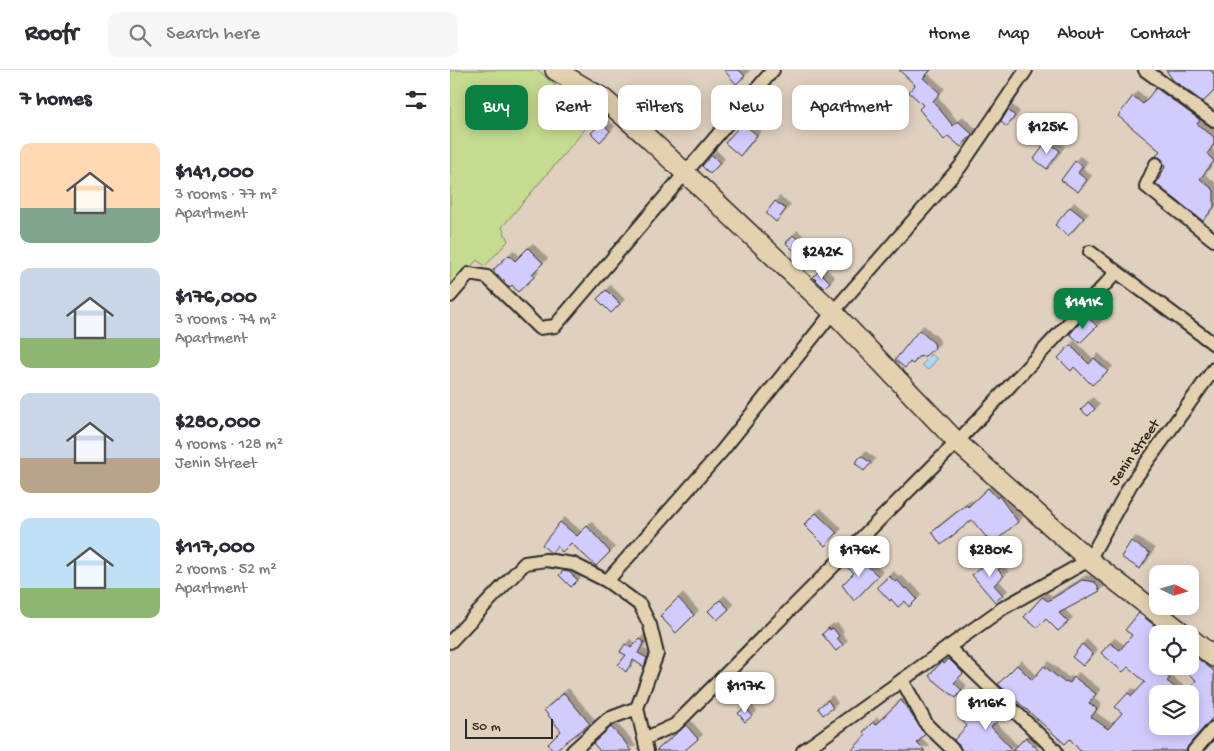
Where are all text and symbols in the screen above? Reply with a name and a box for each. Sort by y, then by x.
search box [108,12,458,57]
text: Roofr [25,20,78,49]
icon: search [126,21,154,49]
text: Search here [166,23,260,46]
text: Home [928,24,970,45]
text: Map [998,24,1029,45]
text: About [1057,24,1103,45]
text: Contact [1131,24,1189,45]
chip: Buy [465,85,528,130]
chip: Rent [538,85,608,130]
chip: Filters [618,85,701,130]
chip: New [711,85,782,130]
chip: Apartment [792,85,909,130]
icon: filters [402,86,430,114]
text: 7 homes [20,88,92,113]
pin: $125K [1012,112,1082,155]
text: $125K [1028,119,1066,138]
text: $141,000 [175,161,254,186]
icon: home [60,163,120,223]
text: 3 rooms · 77 m² [175,186,277,205]
text: Apartment [175,205,247,224]
pin: $242K [787,238,857,280]
text: $242K [802,244,842,263]
text: $176,000 [175,286,257,311]
icon: home [60,288,120,348]
pin: $141K [1048,288,1118,330]
text: $141K [1065,294,1101,313]
text: 3 rooms · 74 m² [175,311,277,330]
text: Apartment [175,330,247,349]
text: $280,000 [175,411,261,436]
icon: home [60,413,120,473]
street label: Jenin Street [1106,415,1165,490]
text: 4 rooms · 128 m² [175,436,283,455]
text: Jenin Street [175,455,257,474]
text: $117,000 [175,536,255,561]
pin: $176K [824,536,894,578]
pin: $280K [955,536,1025,578]
icon: home [60,538,120,598]
text: $176K [840,542,878,561]
text: $280K [969,542,1011,561]
text: 2 rooms · 52 m² [175,561,277,580]
north arrow [1149,565,1199,615]
map controls [1149,565,1199,735]
text: Apartment [175,580,247,599]
button: locate [1149,625,1199,675]
pin: $117K [710,672,780,714]
text: $117K [726,678,764,697]
button: layers [1149,685,1199,735]
pin: $116K [951,688,1021,731]
text: $116K [967,695,1005,714]
scale bar [465,716,552,739]
text: 50 m [472,719,501,736]

